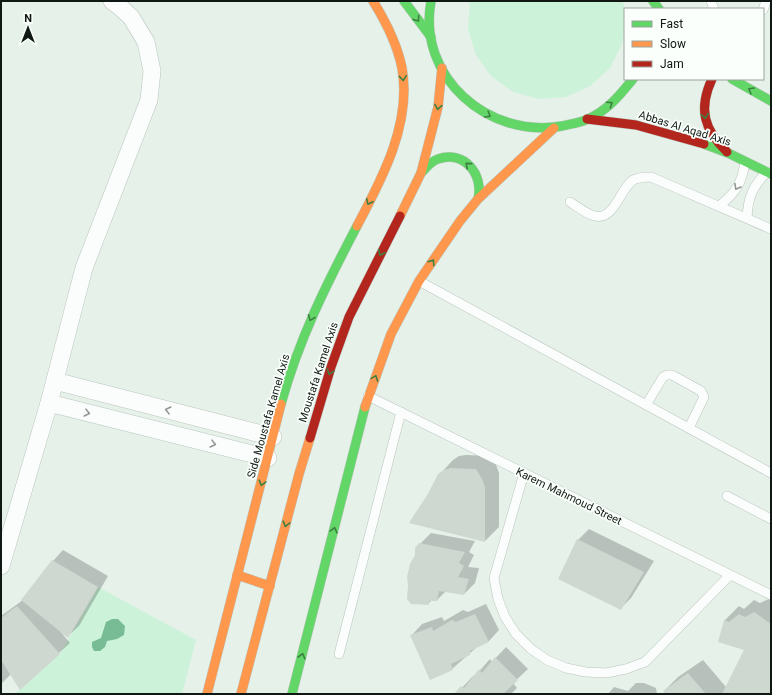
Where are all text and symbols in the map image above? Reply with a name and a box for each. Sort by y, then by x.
north arrow [8,8,48,48]
legend [624,8,764,80]
text: N [24,12,32,25]
one-way arrow [412,15,420,22]
text: Fast [660,17,683,31]
text: Slow [660,37,686,51]
text: Jam [660,57,684,71]
one-way arrow [398,75,407,81]
one-way arrow [748,88,755,95]
one-way arrow [606,101,613,108]
one-way arrow [434,104,442,110]
street label: Abbas Al Aqad Axis [637,108,733,149]
one-way arrow [484,110,491,118]
one-way arrow [700,113,709,119]
one-way arrow [465,162,472,169]
one-way arrow [735,183,742,190]
one-way arrow [366,198,374,205]
one-way arrow [378,249,386,257]
one-way arrow [427,259,434,266]
one-way arrow [308,315,316,322]
street label: Moustafa Kamel Axis [296,320,341,424]
street label: Side Moustafa Kamel Axis [245,352,293,480]
one-way arrow [326,369,334,376]
one-way arrow [370,374,378,381]
one-way arrow [165,406,171,414]
one-way arrow [84,408,90,416]
one-way arrow [209,439,216,448]
street label: Karem Mahmoud Street [514,465,624,528]
one-way arrow [258,479,266,486]
one-way arrow [282,521,290,527]
one-way arrow [329,527,337,533]
one-way arrow [297,653,305,659]

